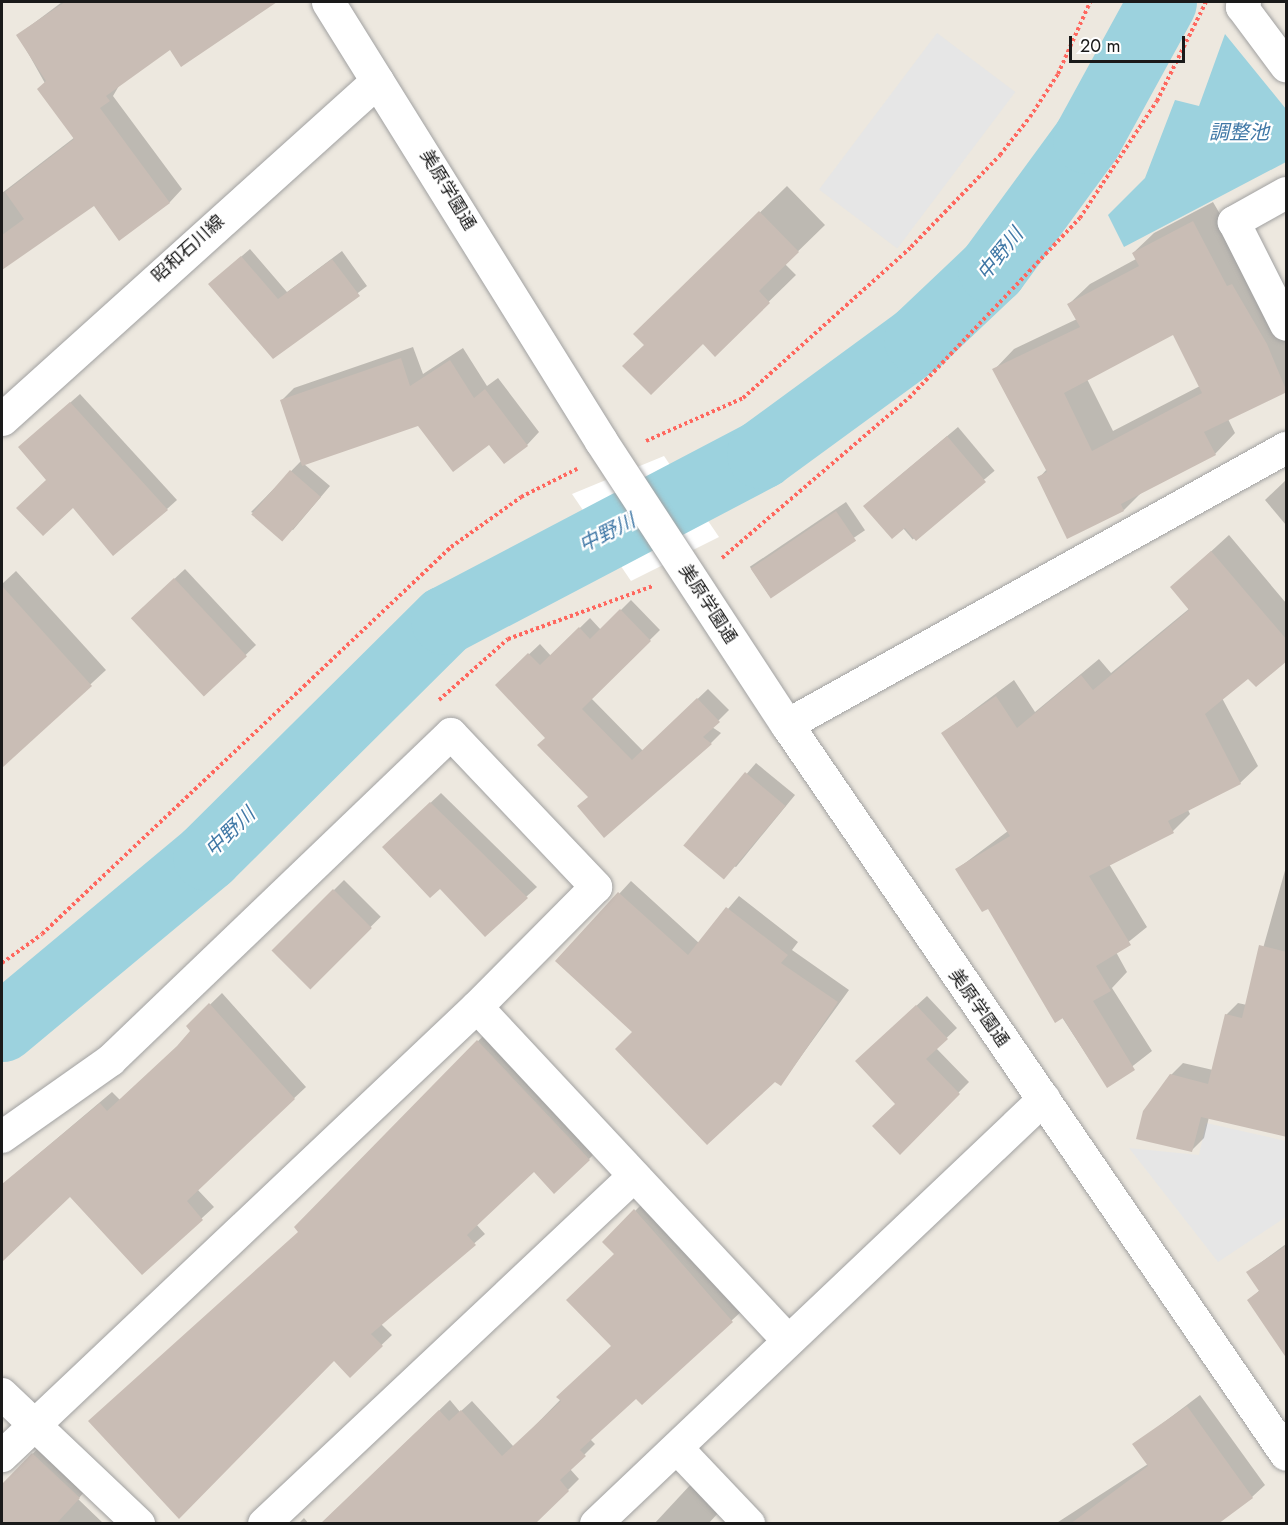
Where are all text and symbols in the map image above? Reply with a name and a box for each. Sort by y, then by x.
scale bar [1072,24,1188,62]
text: 20 m [1080,33,1120,59]
water label: 調整池 [1209,120,1269,144]
street label: 美原学園通 [416,146,480,234]
street label: 昭和石川線 [147,211,229,287]
water label: 中野川 [972,223,1028,285]
water label: 中野川 [575,509,639,557]
street label: 美原学園通 [674,560,742,648]
water label: 中野川 [200,803,260,861]
street label: 美原学園通 [944,965,1014,1051]

